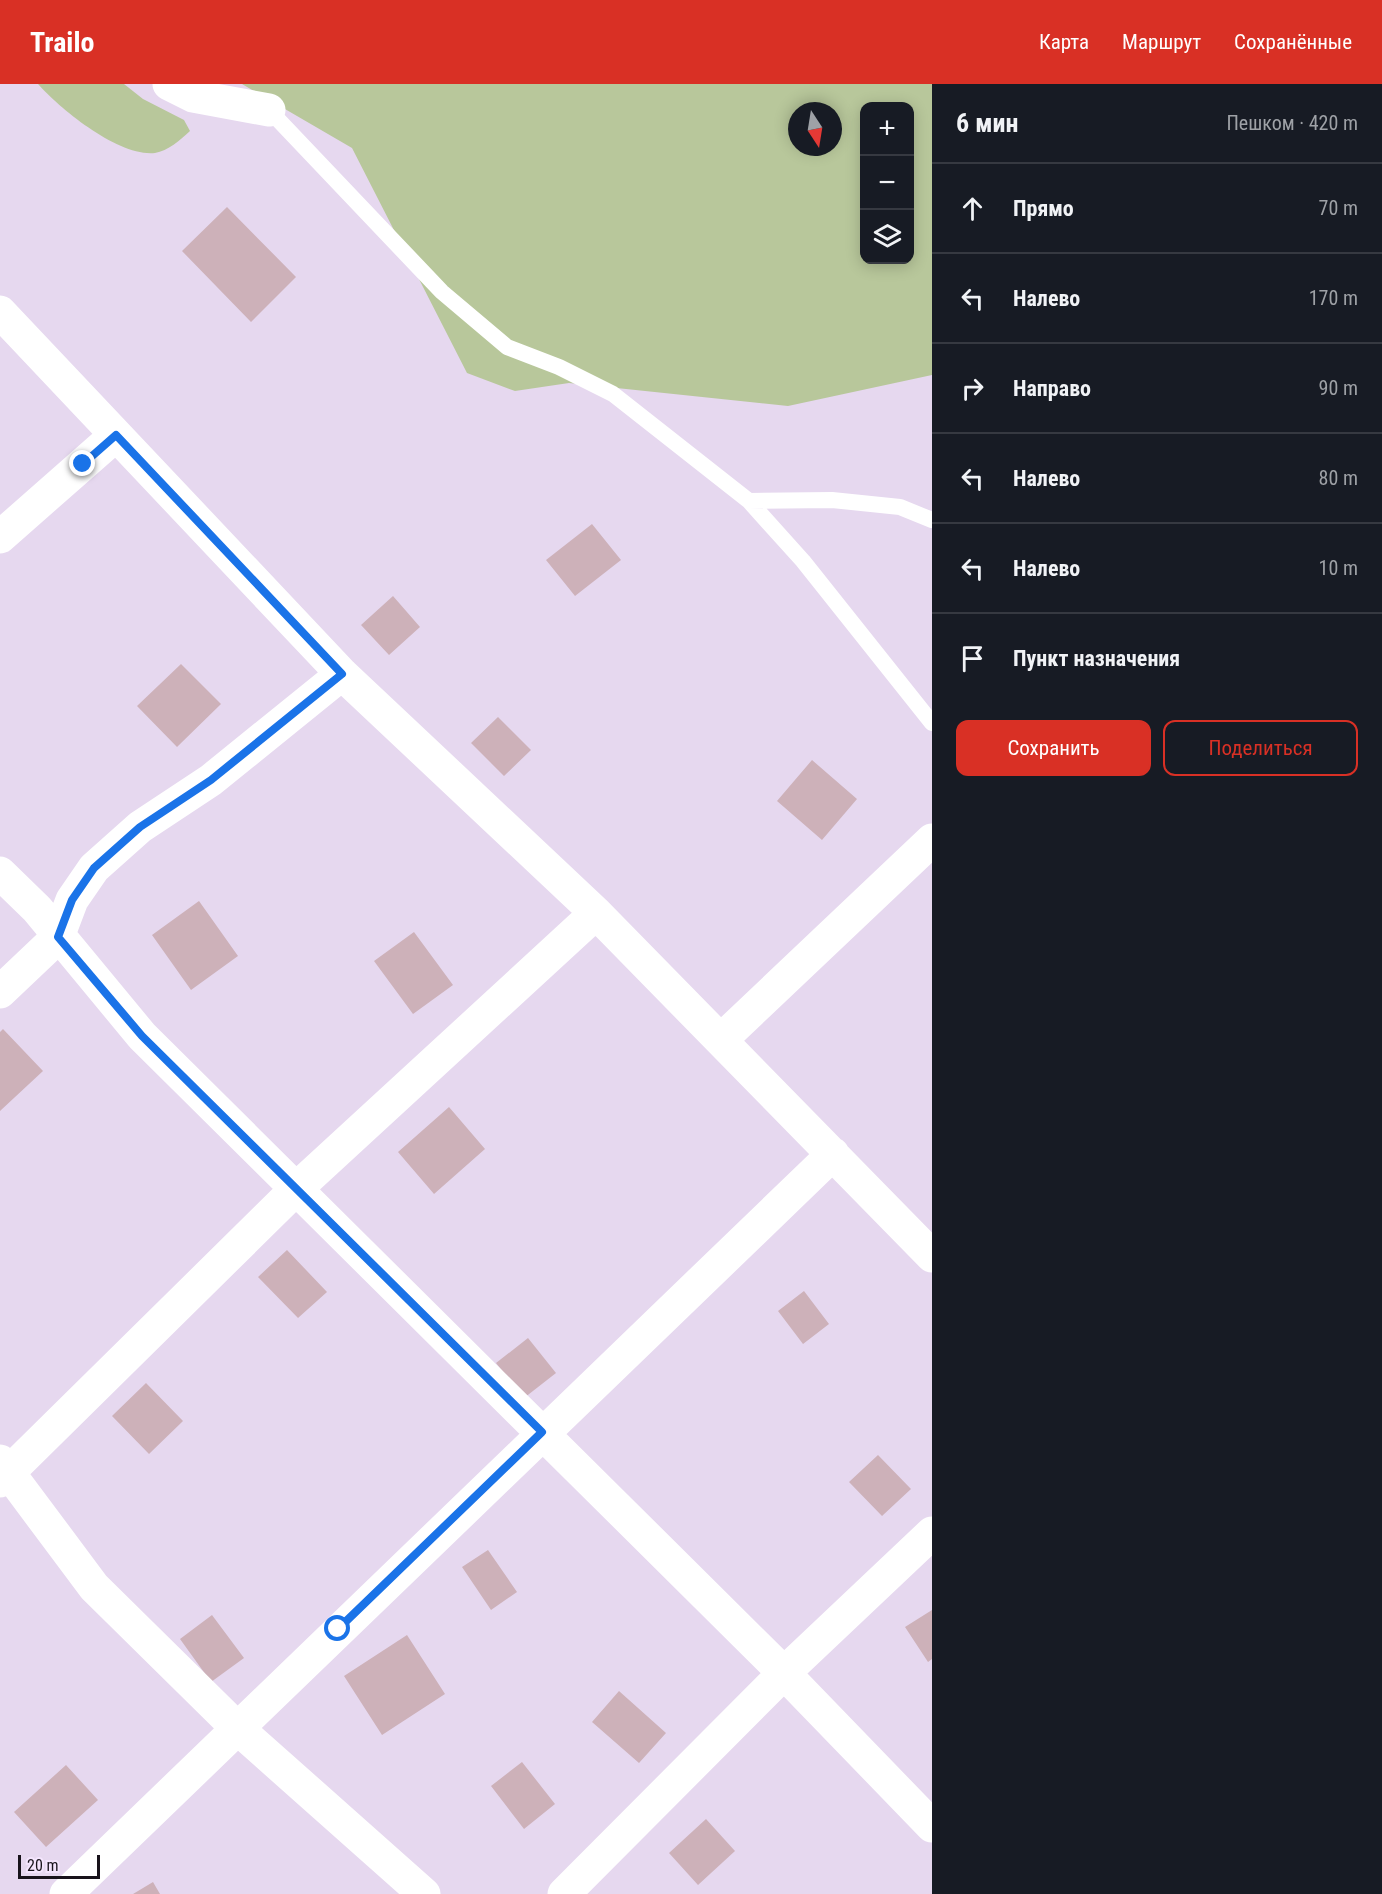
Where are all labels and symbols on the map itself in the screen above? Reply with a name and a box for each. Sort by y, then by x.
north arrow [788,102,842,156]
route end [69,450,95,476]
route start [324,1615,350,1641]
scale bar [18,1852,100,1880]

